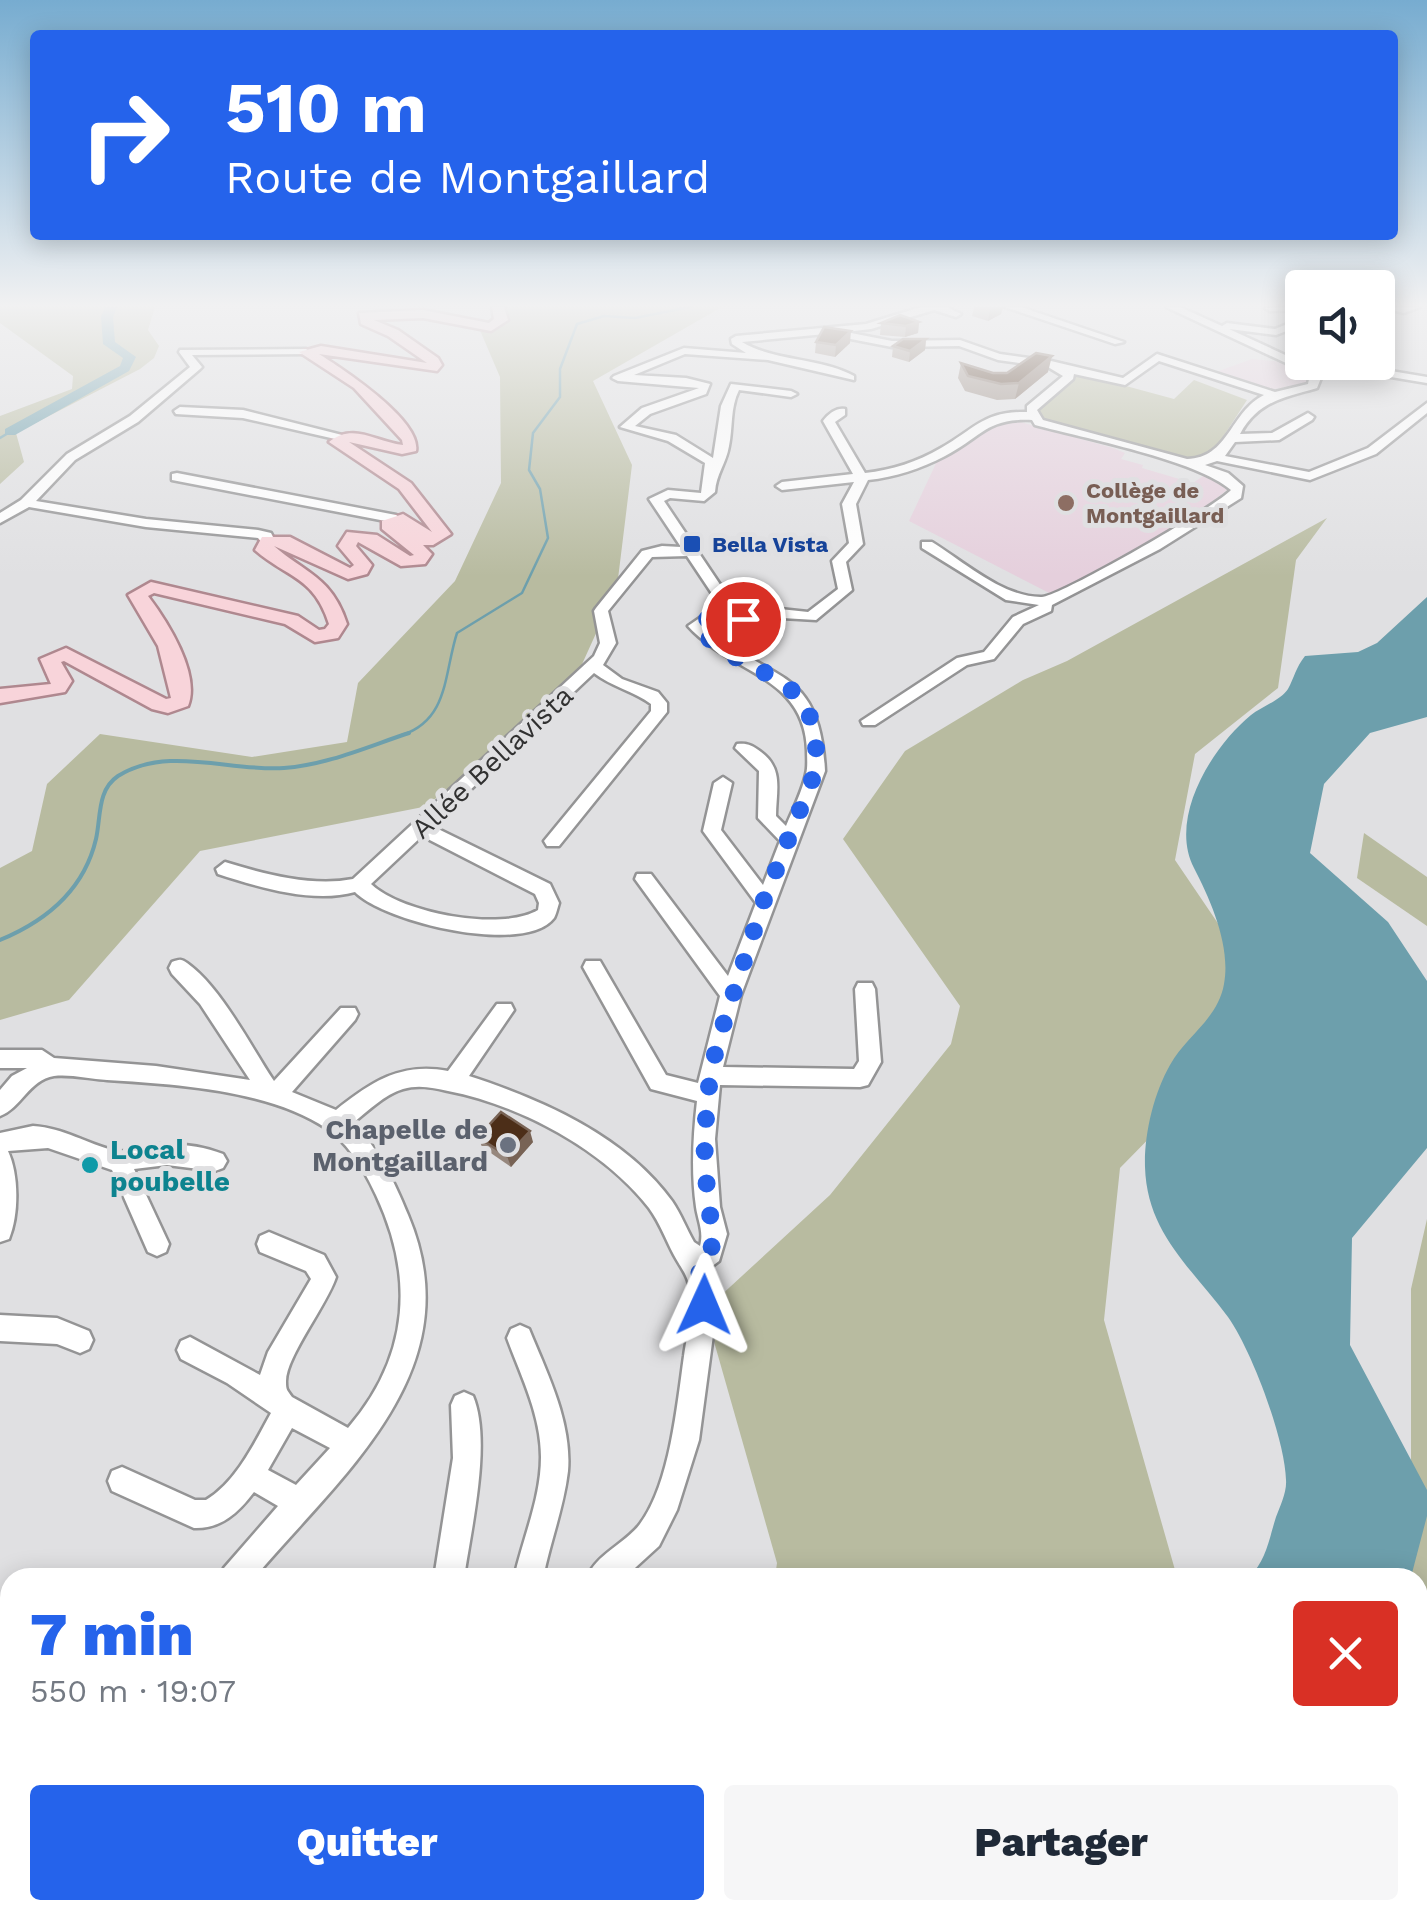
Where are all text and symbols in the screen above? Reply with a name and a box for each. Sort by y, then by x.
text: 510 m [225,67,427,149]
icon: right [60,70,190,200]
text: Route de Montgaillard [225,151,710,204]
map controls [1285,270,1395,380]
button: sound [1285,270,1395,380]
place label: Collège de Montgaillard [1086,478,1224,528]
marker: Collège de Montgaillard [1055,492,1077,514]
place label: Bella Vista [712,532,828,557]
marker: Bella Vista [681,533,703,555]
pin [701,577,786,662]
icon: arrive [716,592,771,647]
street label: Allée Bellavista [404,679,580,845]
place label: Chapelle de Montgaillard [312,1113,488,1178]
place label: Local poubelle [110,1133,230,1198]
marker: Chapelle de Montgaillard [497,1134,519,1156]
marker: Local poubelle [79,1154,101,1176]
position arrow [652,1253,756,1357]
text: 7 min [30,1599,194,1670]
button: close [1293,1601,1398,1706]
text: 550 m · 19:07 [30,1672,236,1710]
button: Quitter [30,1785,704,1900]
button: Partager [724,1785,1398,1900]

